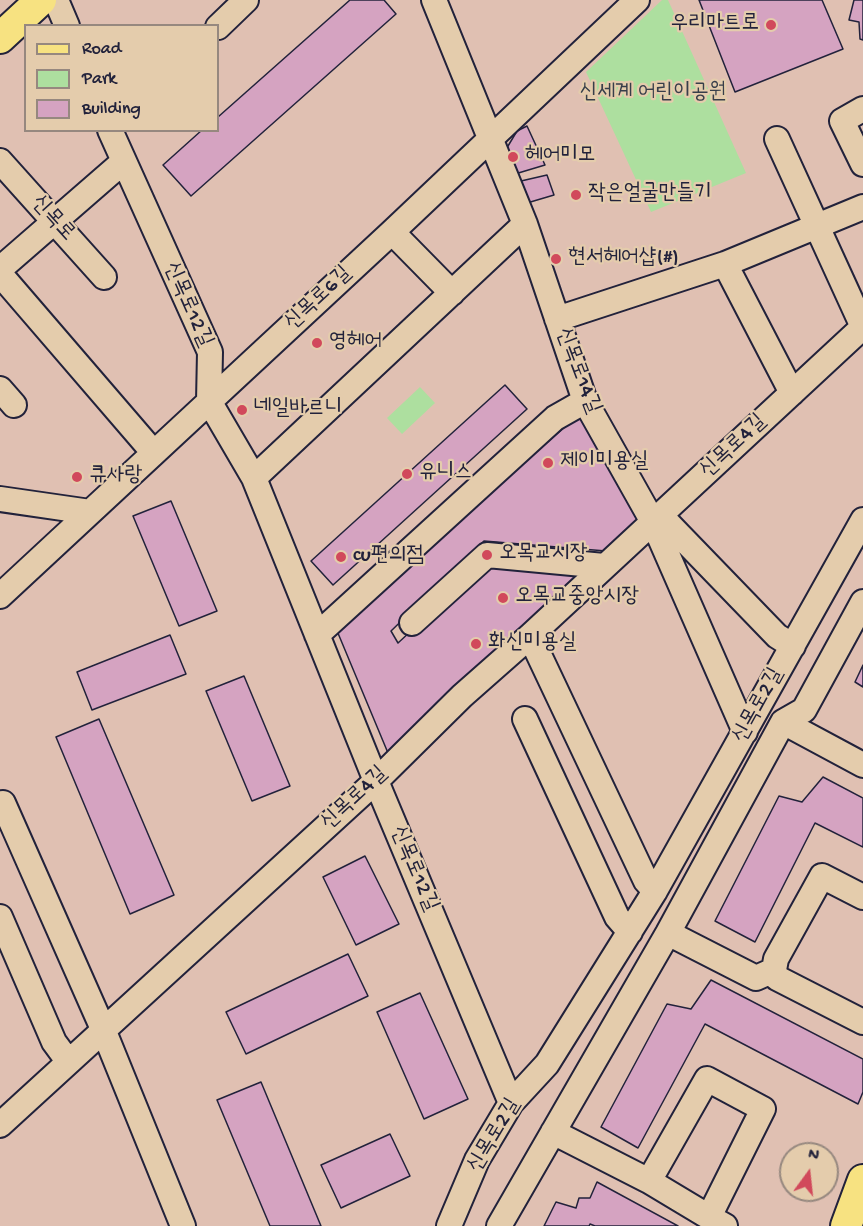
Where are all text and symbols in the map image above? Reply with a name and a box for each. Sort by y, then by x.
place label: 우리마트로 [670,12,759,38]
marker: 우리마트로 [764,18,778,32]
legend [24,24,219,132]
text: Road [82,39,121,60]
text: Park [82,69,116,90]
park label: 신세계 어린이공원 [580,81,726,107]
text: Building [82,99,141,120]
place label: 헤어미모 [525,144,596,170]
marker: 헤어미모 [506,150,520,164]
place label: 작은얼굴만들기 [588,182,712,208]
marker: 작은얼굴만들기 [569,188,583,202]
street label: 신목로 [24,190,80,248]
place label: 현서헤어샵(#) [568,246,679,272]
marker: 현서헤어샵(#) [549,252,563,266]
street label: 신목로12길 [157,258,217,352]
street label: 신목로6길 [280,261,358,337]
street label: 신목로14길 [549,324,605,418]
place label: 영헤어 [329,330,382,356]
marker: 영헤어 [310,336,324,350]
place label: 네일바르니 [254,397,343,423]
marker: 네일바르니 [235,403,249,417]
street label: 신목로4길 [695,410,773,484]
place label: 제이미용실 [560,450,649,476]
marker: 제이미용실 [541,456,555,470]
place label: 유니스 [419,461,472,487]
place label: 큐사랑 [89,464,142,490]
marker: 유니스 [400,467,414,481]
marker: 큐사랑 [70,470,84,484]
place label: 오목교시장 [499,542,588,568]
place label: cu편의점 [353,544,424,570]
marker: 오목교시장 [480,548,494,562]
marker: cu편의점 [334,550,348,564]
place label: 오목교중앙시장 [515,585,639,611]
marker: 오목교중앙시장 [496,591,510,605]
place label: 화신미용실 [488,631,577,657]
marker: 화신미용실 [469,637,483,651]
street label: 신목로2길 [728,664,790,748]
street label: 신목로4길 [316,762,394,836]
street label: 신목로12길 [383,822,443,916]
street label: 신목로2길 [463,1094,527,1178]
north arrow [779,1142,839,1202]
text: N [806,1146,821,1167]

